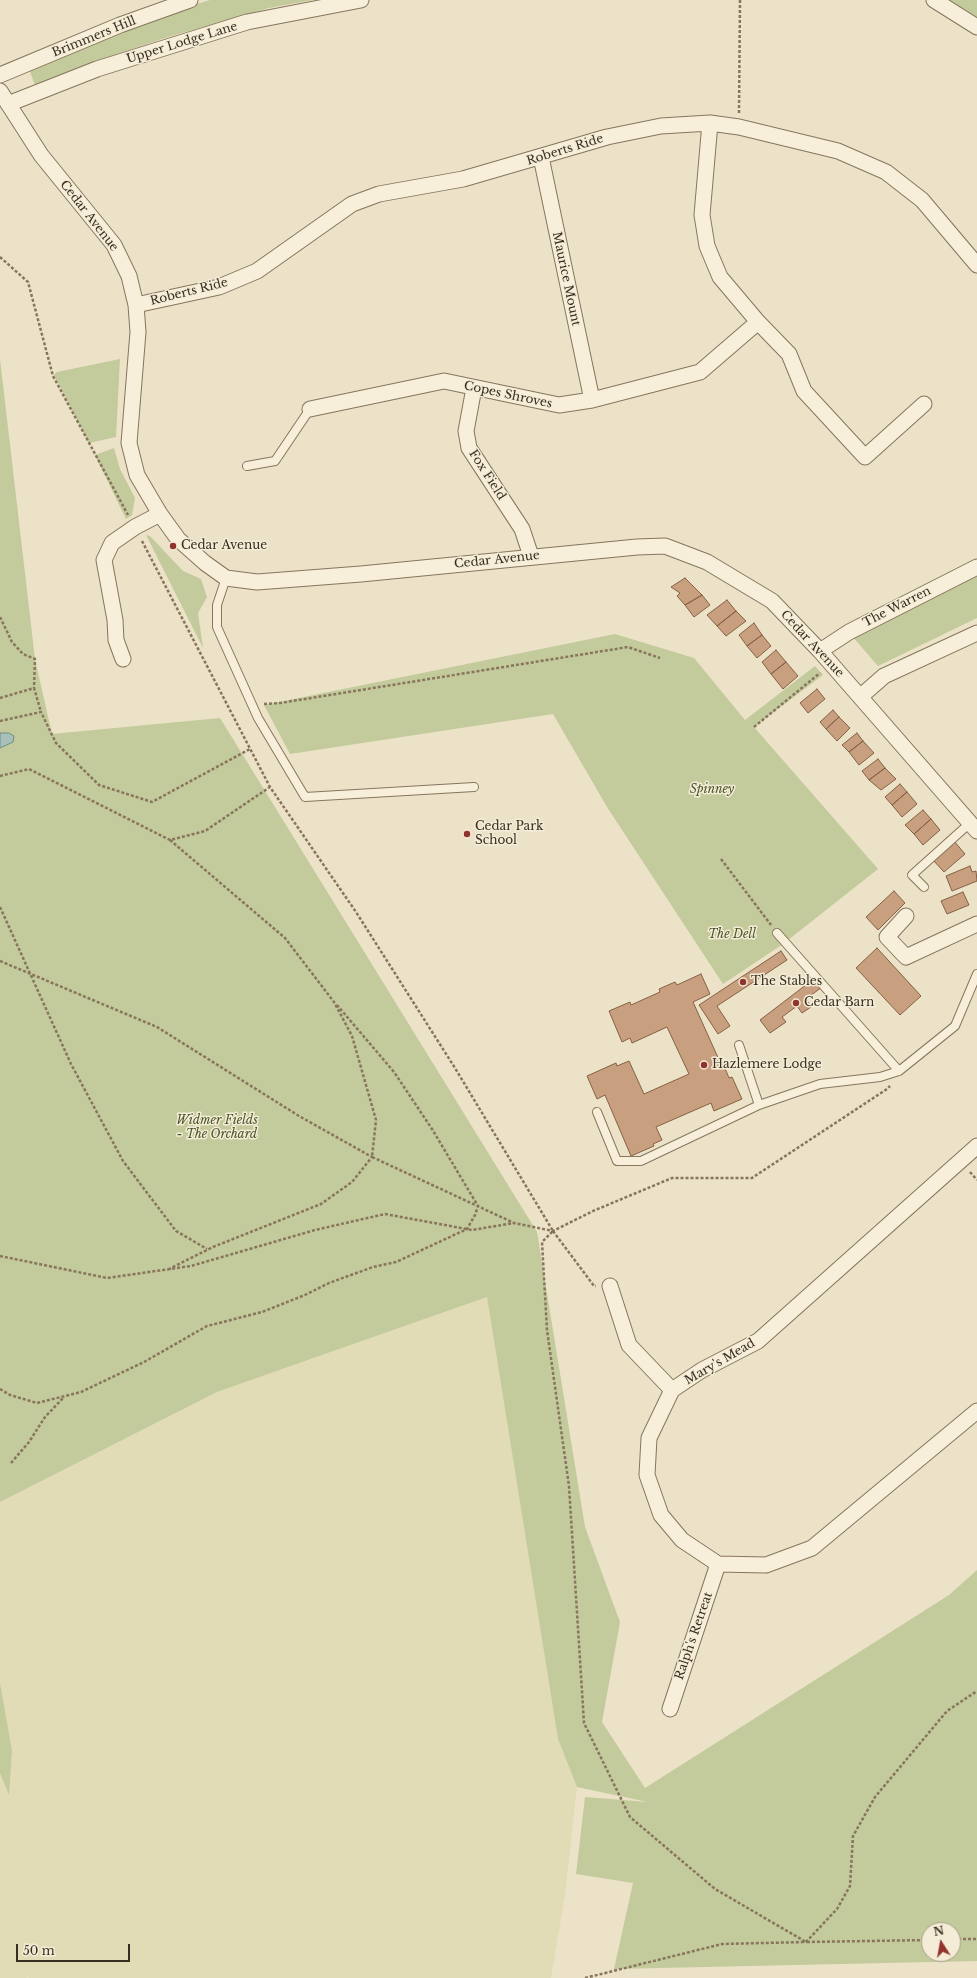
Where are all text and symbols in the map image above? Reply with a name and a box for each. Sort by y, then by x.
street label: Brimmers Hill [50,14,138,60]
street label: Upper Lodge Lane [125,19,239,67]
street label: Roberts Ride [525,131,605,169]
street label: Cedar Avenue [57,178,121,254]
street label: Maurice Mount [549,231,583,327]
street label: Roberts Ride [149,275,229,309]
street label: Copes Shroves [463,379,553,411]
street label: Fox Field [465,447,509,503]
place label: Cedar Avenue [181,539,267,553]
marker: Cedar Avenue [168,541,178,551]
street label: Cedar Avenue [453,548,541,572]
street label: The Warren [861,584,933,630]
street label: Cedar Avenue [777,608,847,680]
park label: Spinney [690,783,734,797]
place label: Cedar Park School [475,820,543,848]
marker: Cedar Park School [462,829,472,839]
park label: The Dell [708,928,756,942]
place label: The Stables [751,975,822,989]
marker: The Stables [738,977,748,987]
place label: Cedar Barn [804,996,874,1010]
marker: Cedar Barn [791,998,801,1008]
place label: Hazlemere Lodge [712,1058,822,1072]
marker: Hazlemere Lodge [699,1060,709,1070]
park label: Widmer Fields - The Orchard [176,1114,258,1142]
street label: Mary's Mead [682,1336,758,1388]
street label: Ralph's Retreat [672,1590,716,1682]
north arrow [921,1922,961,1962]
text: N [932,1923,945,1939]
scale bar [18,1936,132,1962]
text: 50 m [23,1943,55,1958]

